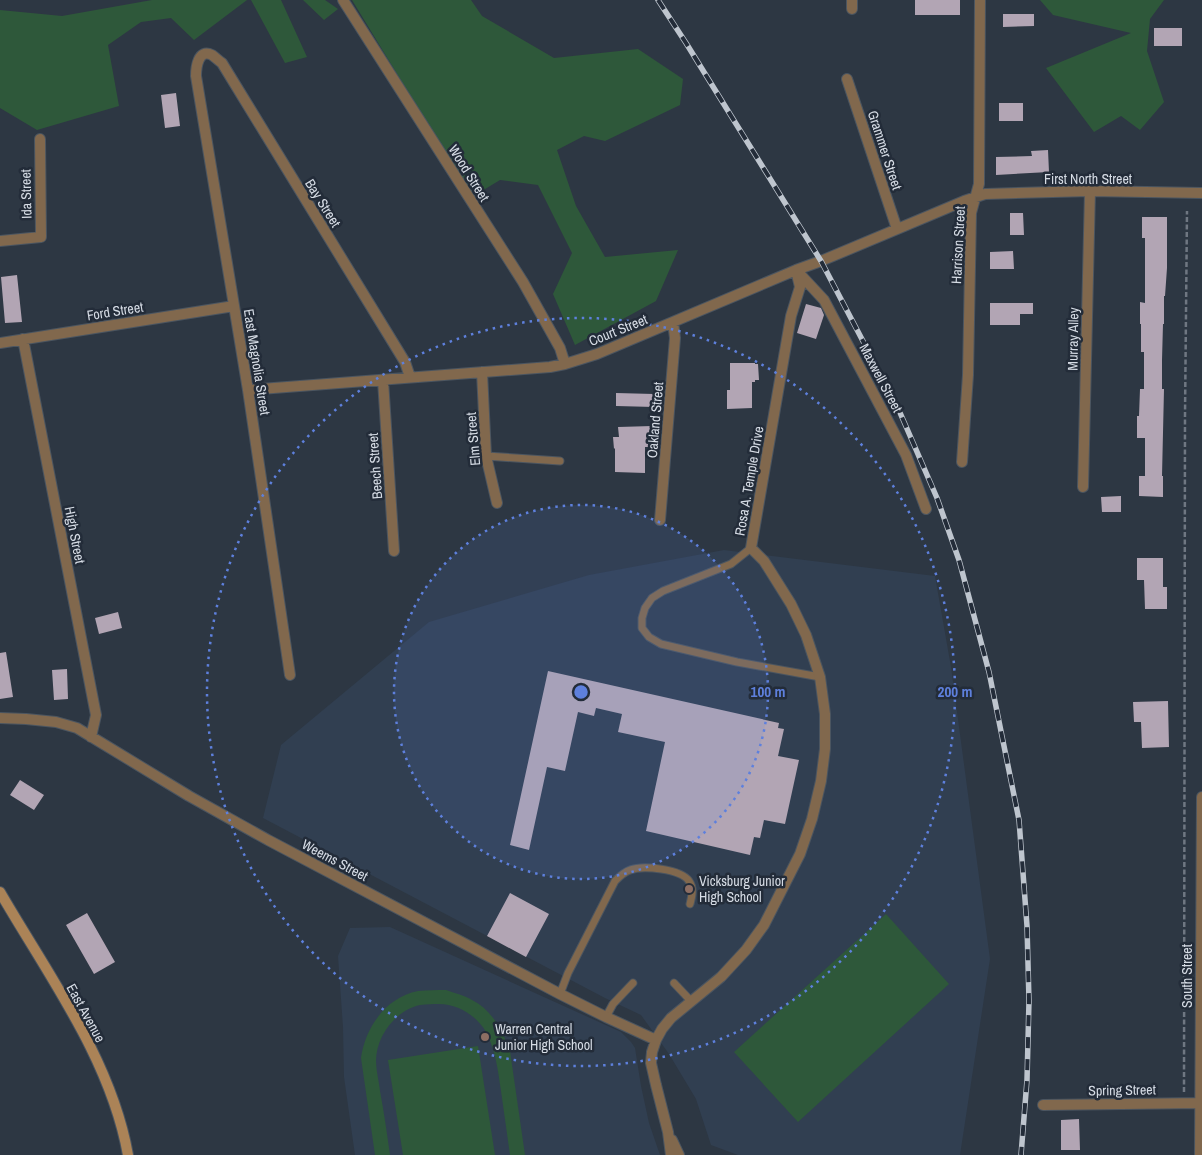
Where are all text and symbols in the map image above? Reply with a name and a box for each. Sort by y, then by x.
street label: Grammer Street [864,108,906,192]
street label: Wood Street [445,141,493,205]
street label: Ida Street [17,169,35,219]
street label: First North Street [1044,170,1132,188]
street label: Bay Street [301,175,345,231]
street label: Harrison Street [947,206,969,284]
street label: Ford Street [86,298,144,324]
street label: Murray Alley [1063,307,1083,371]
street label: East Magnolia Street [240,308,274,416]
street label: Court Street [586,310,650,350]
street label: Maxwell Street [855,341,907,415]
street label: Oakland Street [643,381,667,459]
street label: Elm Street [462,412,484,466]
street label: Rosa A. Temple Drive [731,425,767,537]
street label: Beech Street [364,432,386,500]
street label: High Street [61,505,89,565]
text: 100 m [751,681,785,702]
text: 200 m [938,681,972,702]
centre of rings [572,683,590,701]
street label: Weems Street [299,835,371,885]
place label: Vicksburg Junior High School [699,872,785,906]
marker: Vicksburg Junior High School [683,883,695,895]
street label: South Street [1178,944,1196,1008]
street label: East Avenue [63,981,109,1045]
place label: Warren Central Junior High School [495,1020,593,1054]
marker: Warren Central Junior High School [479,1031,491,1043]
street label: Spring Street [1088,1080,1156,1100]

